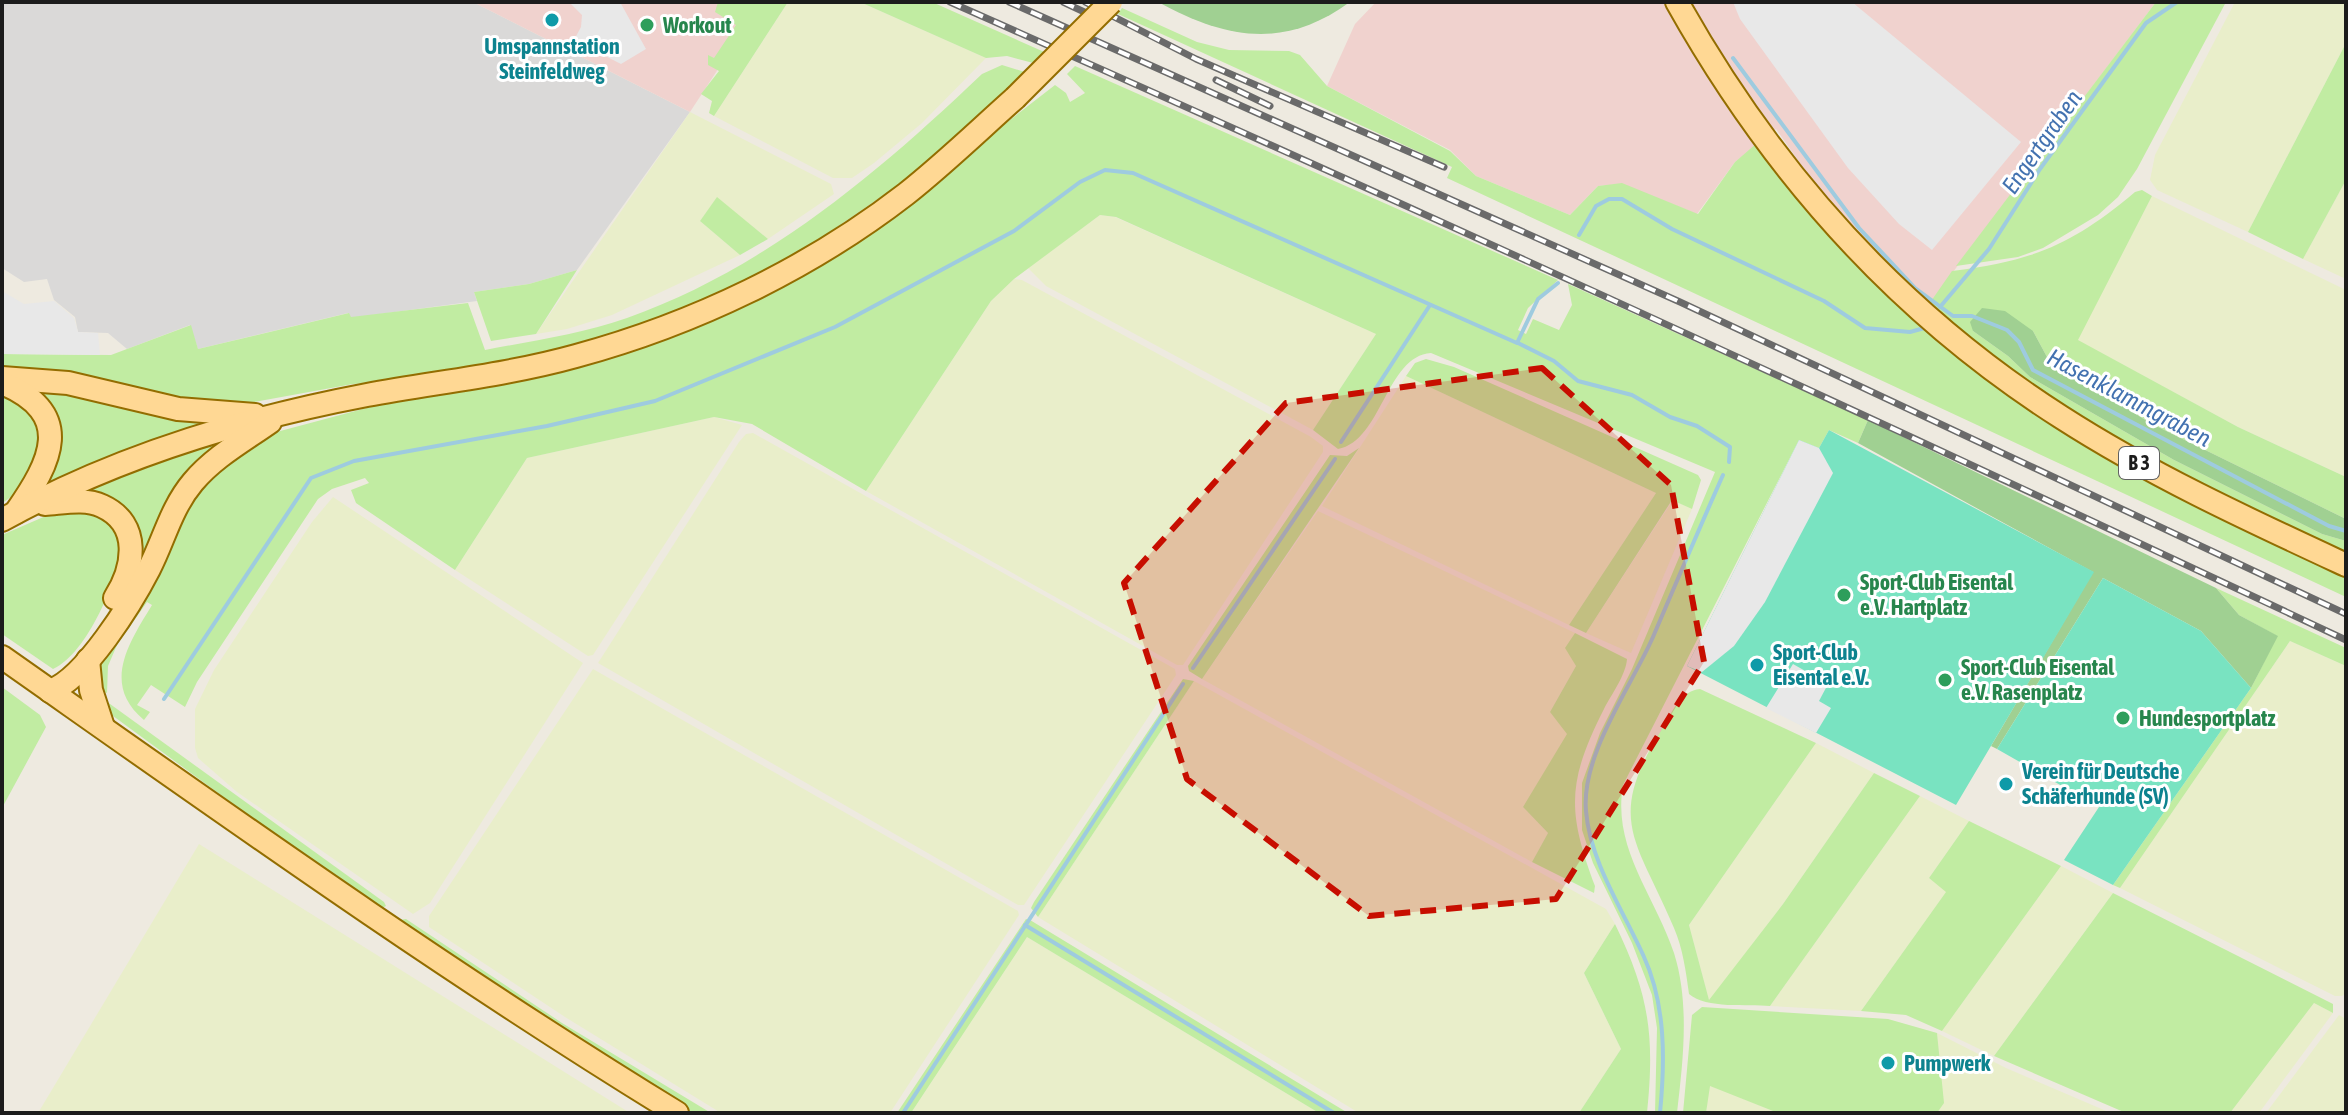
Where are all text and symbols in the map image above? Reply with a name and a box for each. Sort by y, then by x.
marker: Umspannstation Steinfeldweg [543,11,561,29]
place label: Workout [662,12,732,38]
marker: Workout [638,16,656,34]
place label: Umspannstation Steinfeldweg [484,33,620,84]
water label: Engertgraben [1996,85,2087,199]
water label: Hasenklammgraben [2043,343,2216,452]
road number: B 3 [2119,447,2159,479]
place label: Sport-Club Eisental e.V. Hartplatz [1860,569,2014,620]
marker: Sport-Club Eisental e.V. Hartplatz [1835,586,1853,604]
place label: Sport-Club Eisental e.V. [1773,639,1869,690]
place label: Sport-Club Eisental e.V. Rasenplatz [1961,654,2115,705]
marker: Sport-Club Eisental e.V. [1748,656,1766,674]
marker: Sport-Club Eisental e.V. Rasenplatz [1936,671,1954,689]
place label: Hundesportplatz [2139,705,2275,731]
marker: Hundesportplatz [2114,709,2132,727]
place label: Verein für Deutsche Schäferhunde (SV) [2021,758,2179,809]
marker: Verein für Deutsche Schäferhunde (SV) [1997,775,2015,793]
place label: Pumpwerk [1904,1050,1991,1076]
marker: Pumpwerk [1879,1054,1897,1072]

